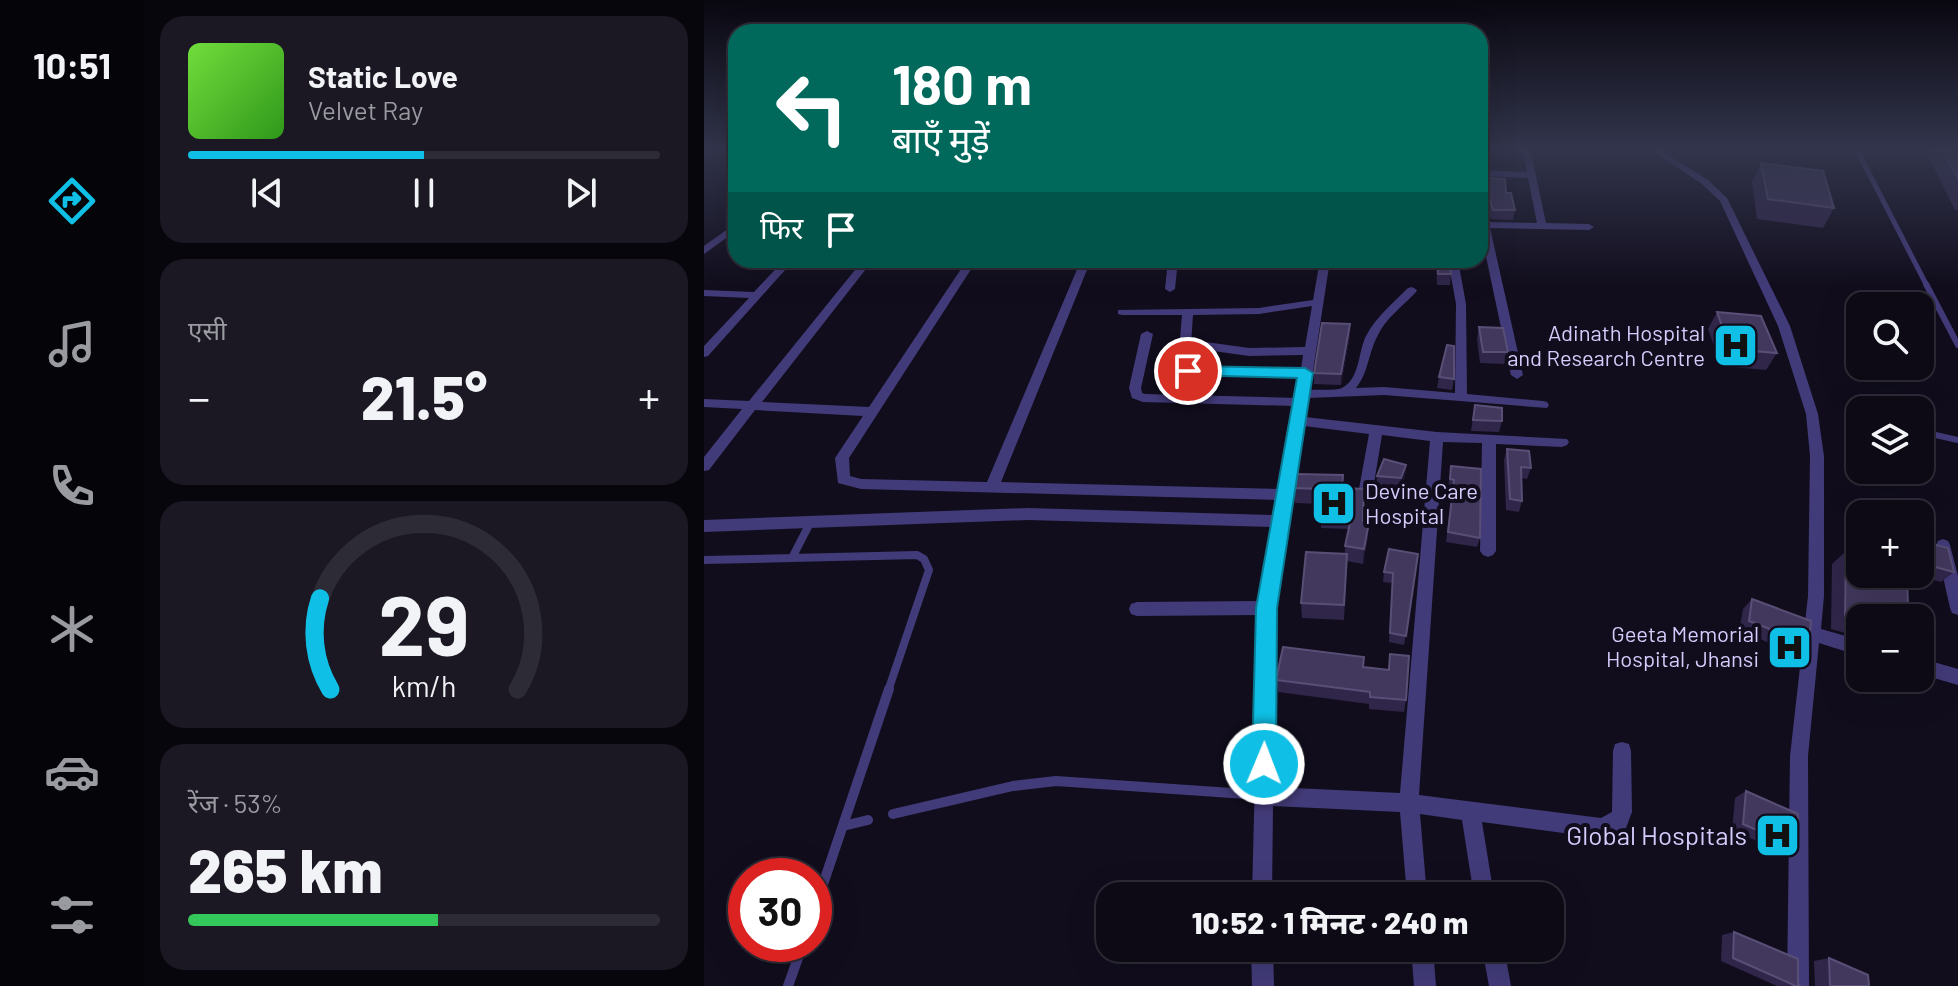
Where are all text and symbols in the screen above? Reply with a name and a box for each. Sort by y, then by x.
text: 10:51 [33,43,111,86]
text: 180 m [892,49,1032,116]
icon: left [760,56,864,160]
text: Static Love [308,58,458,94]
text: Velvet Ray [308,94,423,125]
text: बाएँ मुड़ें [892,117,990,160]
icon: previous [245,171,289,215]
icon: pause [402,171,446,215]
icon: next [559,171,603,215]
icon: directions [44,173,100,229]
icon: arrive [819,208,863,252]
text: फिर [760,209,803,245]
map controls [1846,292,1934,692]
button: search [1846,292,1934,380]
text: एसी [188,314,227,345]
icon: music [44,316,100,372]
place label: Adinath Hospital and Research Centre [1507,319,1705,370]
hospital icon: Adinath Hospital and Research Centre [1712,322,1760,370]
pin [1154,337,1222,405]
icon: arrive [1166,349,1210,393]
text: 21.5° [361,360,487,432]
text: − [188,370,210,423]
text: + [638,370,660,423]
button: layers [1846,396,1934,484]
icon: phone [44,458,100,514]
place label: Devine Care Hospital [1365,477,1478,528]
hospital icon: Devine Care Hospital [1310,480,1358,528]
button: + [1846,500,1934,588]
text: 29 [379,573,469,673]
icon: climate [44,601,100,657]
button: − [1846,604,1934,692]
place label: Geeta Memorial Hospital, Jhansi [1606,620,1759,671]
hospital icon: Geeta Memorial Hospital, Jhansi [1766,623,1814,671]
text: km/h [392,668,456,703]
position arrow [1222,722,1306,806]
icon: car [44,744,100,800]
text: रेंज · 53% [188,787,283,818]
hospital icon: Global Hospitals [1754,812,1802,860]
place label: Global Hospitals [1566,819,1747,850]
text: 265 km [188,833,383,905]
speed limit sign: 30 [728,858,832,962]
icon: filters [44,887,100,943]
text: 10:52 · 1 मिनट · 240 m [1192,904,1468,940]

